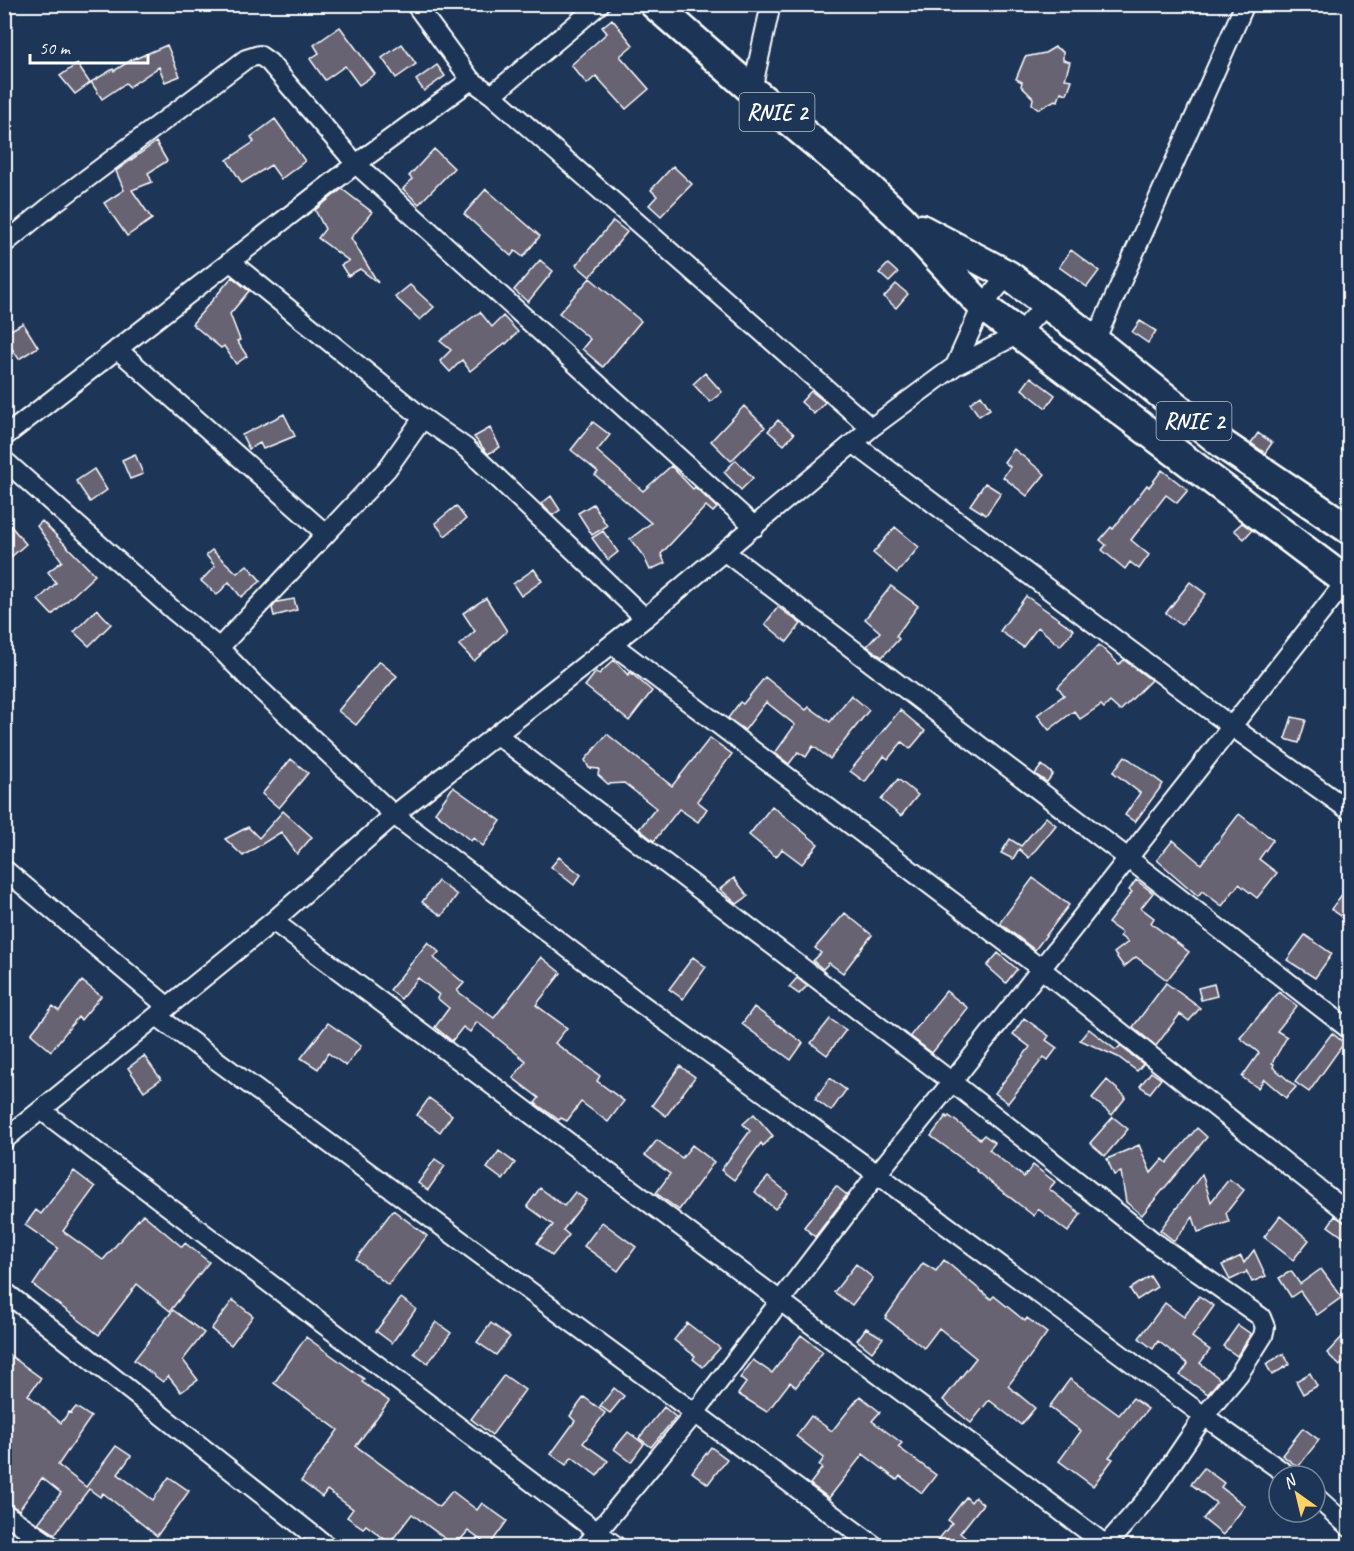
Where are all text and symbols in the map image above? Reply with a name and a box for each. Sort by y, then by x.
scale bar [30,27,148,65]
text: 50 m [39,37,72,59]
road number: RNIE 2 [740,93,814,131]
road number: RNIE 2 [1156,402,1232,440]
north arrow [1267,1464,1327,1524]
text: N [1279,1470,1301,1493]

